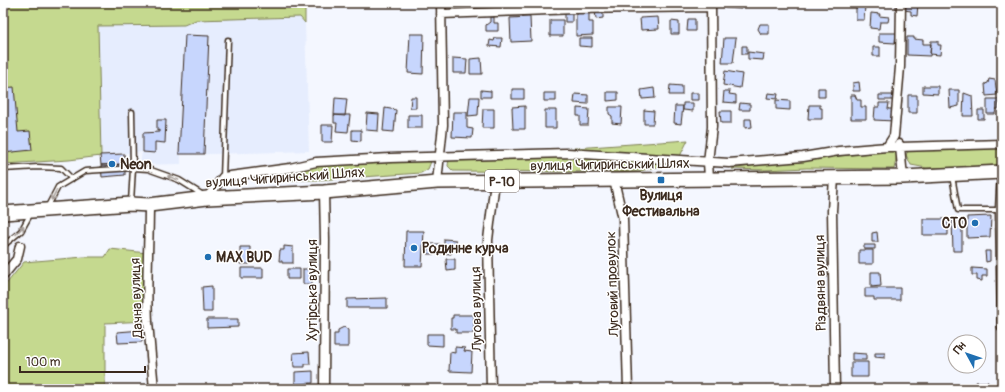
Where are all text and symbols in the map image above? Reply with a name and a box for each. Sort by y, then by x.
street label: вулиця Чигиринський Шлях [530,155,690,174]
place label: Neon [120,156,152,173]
marker: Neon [107,159,117,169]
street label: вулиця Чигиринський Шлях [205,163,365,192]
road number: Р-10 [485,170,519,192]
one-way arrow [167,174,180,181]
marker: Вулиця Фестивальна [656,175,666,185]
place label: Вулиця Фестивальна [621,187,700,220]
one-way arrow [50,189,57,201]
place label: СТО [942,215,967,232]
marker: СТО [970,218,980,228]
one-way arrow [16,225,25,235]
street label: Луговий провулок [602,231,623,338]
street label: Різдвяна вулиця [811,235,830,331]
street label: Хутірська вулиця [304,239,321,341]
place label: Родинне курча [422,240,509,257]
marker: Родинне курча [409,243,419,253]
place label: MAX BUD [216,249,272,266]
marker: MAX BUD [203,252,213,262]
street label: Дачна вулиця [127,258,146,339]
street label: Лугова вулиця [467,266,486,353]
north arrow [947,334,987,374]
text: Пн [951,339,969,357]
scale bar [20,348,145,374]
text: 100 m [26,355,61,370]

